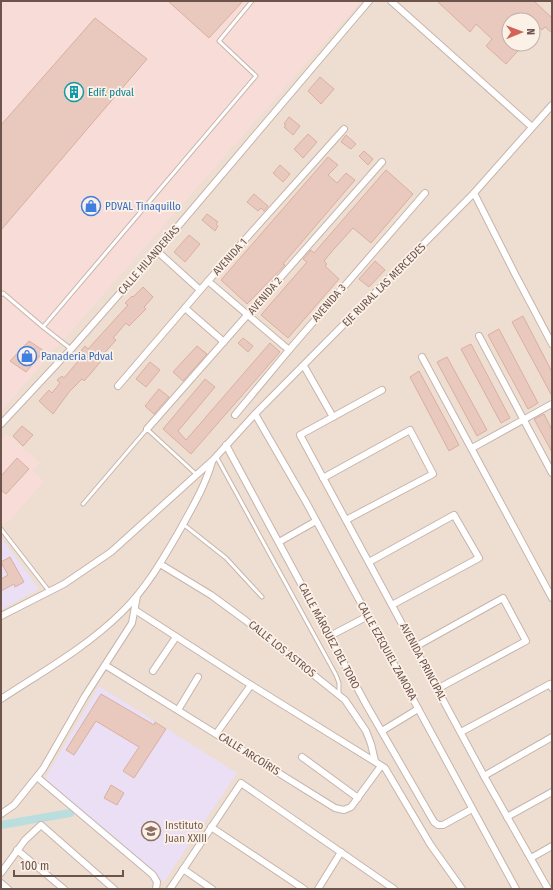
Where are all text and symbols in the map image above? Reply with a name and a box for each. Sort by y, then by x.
north arrow [501,12,541,52]
text: N [524,28,537,35]
building icon: Edif. pdval [63,81,85,103]
place label: Edif. pdval [88,86,134,99]
shop icon: PDVAL Tinaquillo [80,195,102,217]
place label: PDVAL Tinaquillo [105,200,181,213]
street label: CALLE HILANDERÍAS [115,222,183,297]
street label: AVENIDA 1 [210,236,250,278]
street label: EJE RURAL LAS MERCEDES [340,240,429,329]
street label: AVENIDA 2 [245,274,285,317]
street label: AVENIDA 3 [309,282,349,324]
shop icon: Panaderia Pdval [16,345,38,367]
place label: Panaderia Pdval [41,350,113,363]
street label: CALLE MÁRQUEZ DEL TORO [296,580,363,691]
street label: CALLE EZEQUIEL ZAMORA [355,600,420,703]
street label: CALLE LOS ASTROS [246,618,319,680]
street label: AVENIDA PRINCIPAL [397,621,449,703]
street label: CALLE ARCOÍRIS [216,729,283,778]
place label: Instituto Juan XXIII [165,819,207,845]
school or university icon: Instituto Juan XXIII [140,820,162,842]
scale bar [14,852,123,878]
text: 100 m [20,859,49,873]

